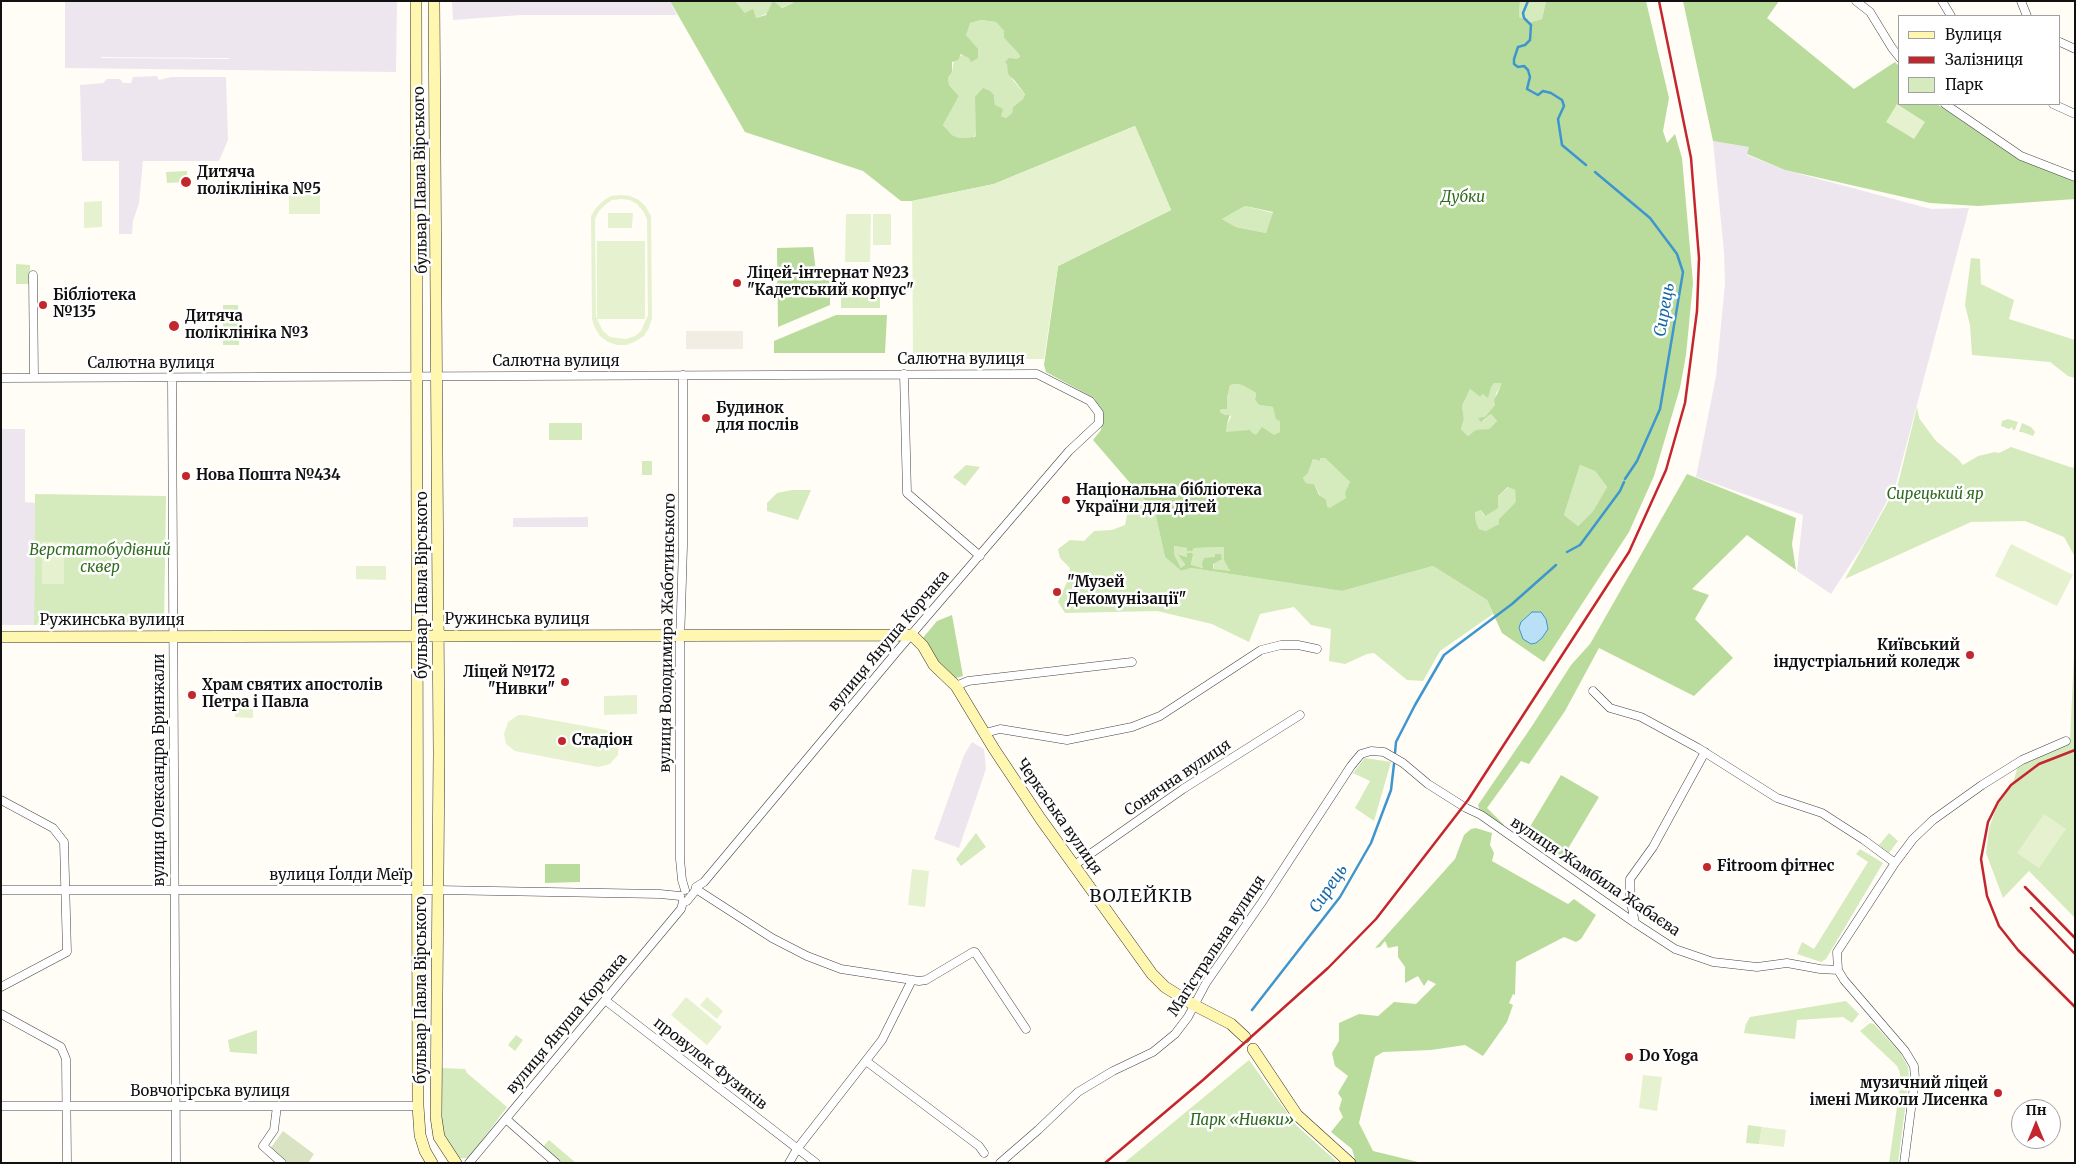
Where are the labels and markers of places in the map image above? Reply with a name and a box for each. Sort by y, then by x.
place label: Дитяча поліклініка №5 [197,164,321,199]
marker: Дитяча поліклініка №5 [179,175,193,189]
place label: Ліцей-інтернат №23 "Кадетський корпус" [747,265,914,300]
marker: Ліцей-інтернат №23 "Кадетський корпус" [731,277,743,289]
place label: Бібліотека №135 [53,287,136,322]
marker: Бібліотека №135 [37,299,49,311]
place label: Дитяча поліклініка №3 [185,308,309,343]
marker: Дитяча поліклініка №3 [167,319,181,333]
place label: Будинок для послів [716,400,799,435]
marker: Будинок для послів [700,412,712,424]
place label: Нова Пошта №434 [196,467,341,485]
marker: Нова Пошта №434 [180,470,192,482]
place label: Національна бібліотека України для дітей [1076,482,1262,517]
marker: Національна бібліотека України для дітей [1060,494,1072,506]
place label: "Музей Декомунізації" [1067,574,1186,609]
marker: "Музей Декомунізації" [1051,586,1063,598]
place label: Київський індустріальний коледж [1773,637,1960,672]
marker: Київський індустріальний коледж [1964,649,1976,661]
place label: Ліцей №172 "Нивки" [463,664,555,699]
marker: Ліцей №172 "Нивки" [559,676,571,688]
place label: Храм святих апостолів Петра і Павла [202,677,383,712]
marker: Храм святих апостолів Петра і Павла [186,689,198,701]
place label: Стадіон [572,732,633,750]
marker: Стадіон [556,735,568,747]
place label: Fitroom фітнес [1717,858,1834,876]
marker: Fitroom фітнес [1701,861,1713,873]
place label: Do Yoga [1639,1048,1698,1066]
marker: Do Yoga [1623,1051,1635,1063]
place label: музичний ліцей імені Миколи Лисенка [1810,1075,1988,1110]
marker: музичний ліцей імені Миколи Лисенка [1992,1087,2004,1099]

